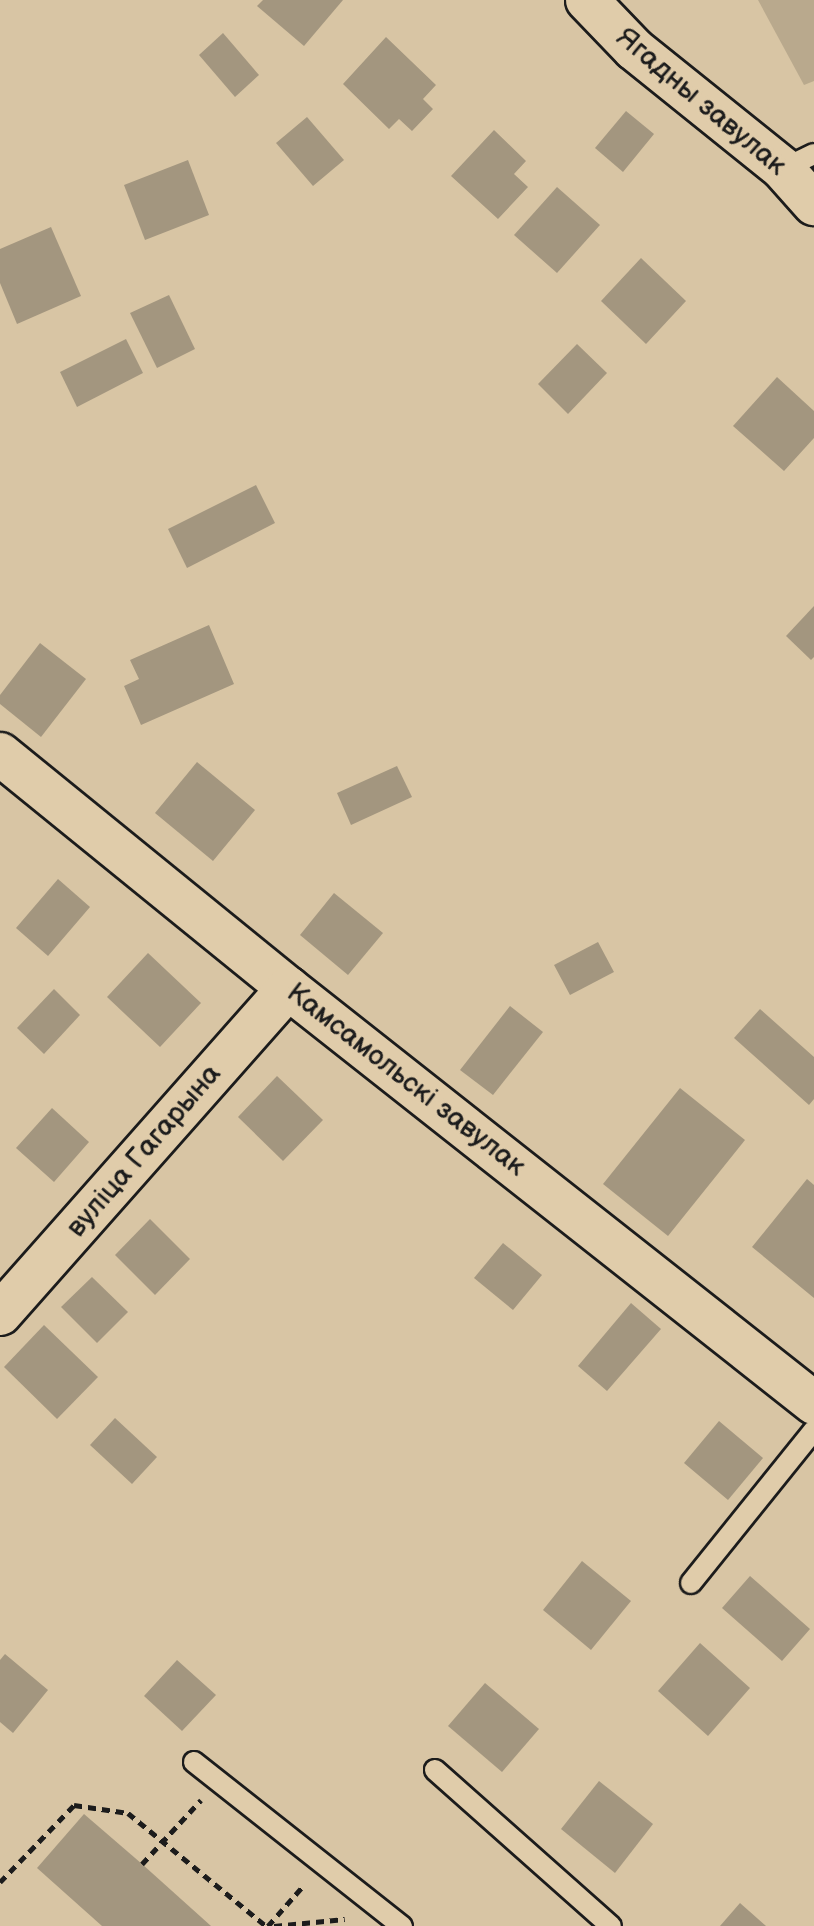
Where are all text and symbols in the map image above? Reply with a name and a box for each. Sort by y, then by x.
street label: Ягадны завулак [609,21,793,183]
street label: Камсамольскі завулак [280,976,532,1184]
street label: вуліца Гагарына [60,1058,228,1244]

